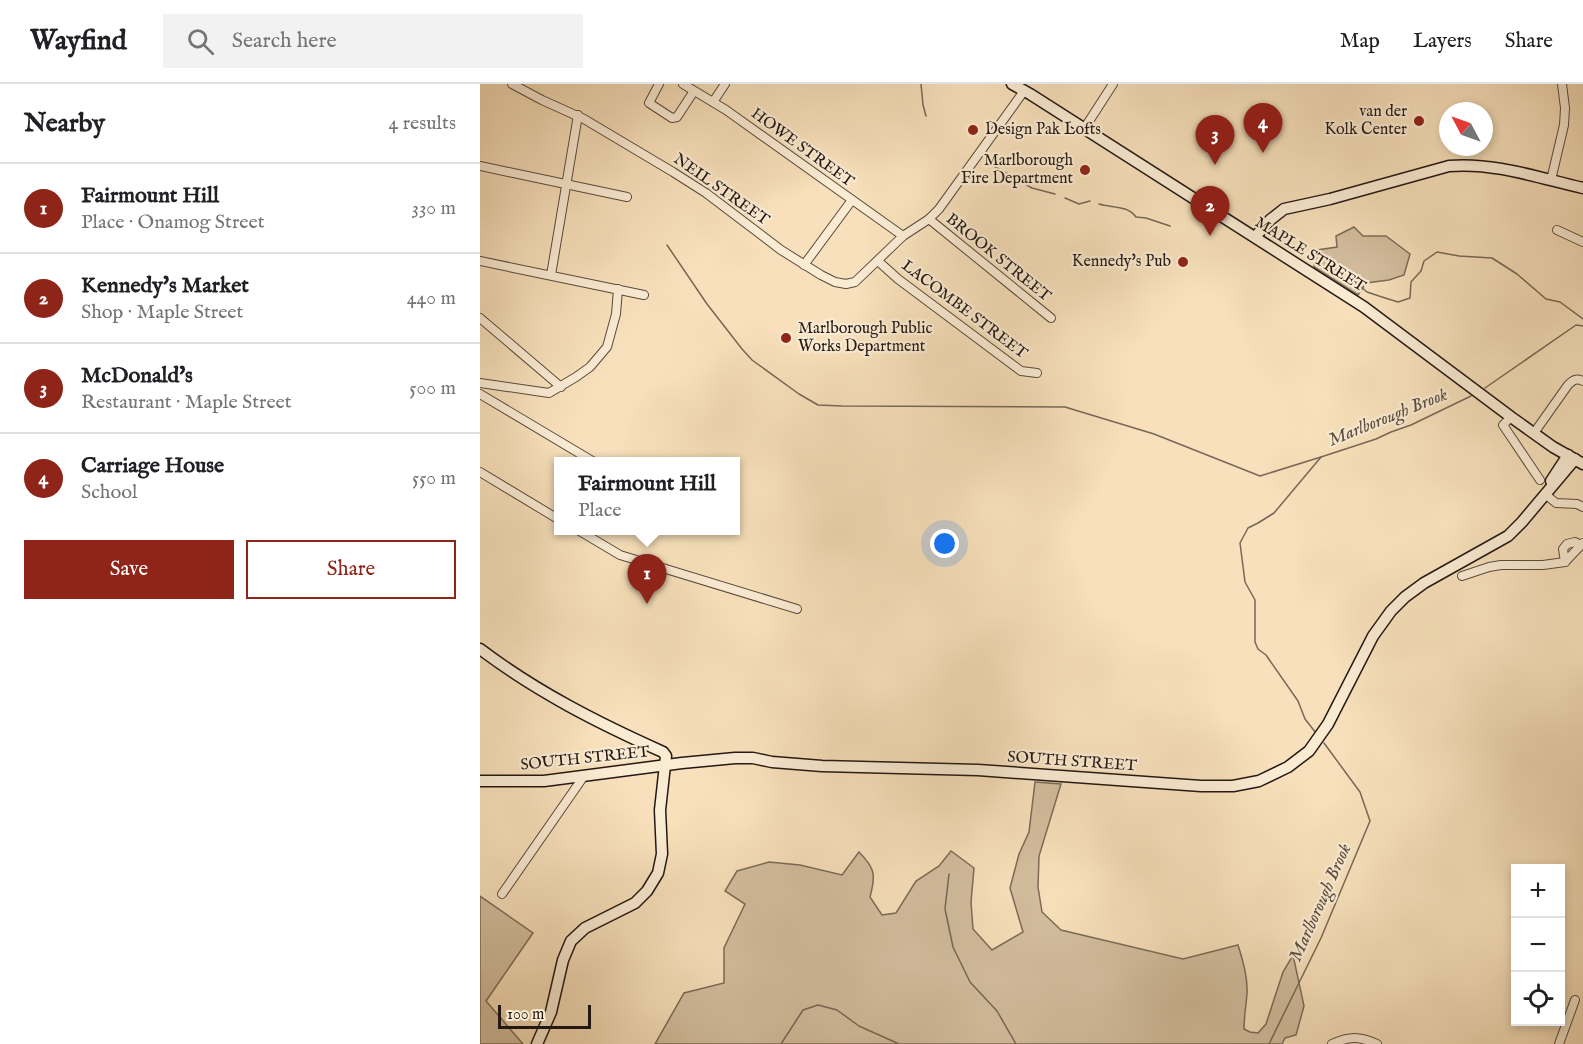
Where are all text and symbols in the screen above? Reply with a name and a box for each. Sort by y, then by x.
search box [163,14,583,68]
text: Wayfind [30,24,127,59]
icon: search [184,25,217,58]
text: Search here [232,27,337,55]
text: Map [1340,28,1380,55]
text: Layers [1413,28,1472,55]
text: Share [1505,28,1553,55]
place label: van der Kolk Center [1325,102,1407,140]
north arrow [1439,102,1493,156]
street label: HOWE STREET [747,104,858,192]
pin: 4 [1244,104,1282,153]
text: Nearby [24,107,105,140]
text: 4 results [389,111,456,136]
marker: van der Kolk Center [1412,114,1426,128]
pin: 3 [1196,116,1234,165]
place label: Design Pak Lofts [985,120,1101,140]
marker: Design Pak Lofts [966,123,980,137]
street label: NEIL STREET [669,150,773,231]
place label: Marlborough Fire Department [961,151,1074,189]
marker: Marlborough Fire Department [1078,163,1092,177]
text: Fairmount Hill [81,182,219,210]
pin: 2 [1190,186,1230,236]
text: 1 [40,196,47,221]
text: 330 m [411,196,456,221]
street label: BROOK STREET [941,209,1055,307]
text: Place · Onamog Street [81,210,265,235]
street label: MAPLE STREET [1251,213,1369,297]
place label: Kennedy's Pub [1072,252,1171,272]
marker: Kennedy's Pub [1176,255,1190,269]
street label: LACOMBE STREET [897,256,1031,364]
text: Kennedy's Market [81,272,249,300]
text: 2 [39,286,48,311]
text: 440 m [407,286,456,311]
text: Shop · Maple Street [81,300,243,325]
place label: Marlborough Public Works Department [798,319,932,357]
marker: Marlborough Public Works Department [779,331,793,345]
text: McDonald's [81,362,193,390]
text: 3 [40,376,47,401]
text: 500 m [409,376,456,401]
water label: Marlborough Brook [1325,384,1451,452]
text: Restaurant · Maple Street [81,390,292,415]
text: Carriage House [81,452,224,480]
popup [554,457,740,535]
text: 4 [39,466,48,491]
text: 550 m [412,466,456,491]
text: Fairmount Hill [578,470,716,498]
text: School [81,480,137,505]
text: Place [578,498,621,523]
your location [930,529,959,558]
button: Save [24,540,234,599]
button: Share [246,540,456,599]
pin: 1 [628,554,666,604]
street label: SOUTH STREET [519,742,651,776]
street label: SOUTH STREET [1007,748,1138,777]
water label: Marlborough Brook [1285,840,1357,966]
map controls [1511,864,1565,1026]
button: + [1511,864,1565,918]
button: − [1511,918,1565,972]
button: locate [1511,972,1565,1026]
scale bar [498,1002,591,1030]
text: 100 m [507,1005,544,1025]

